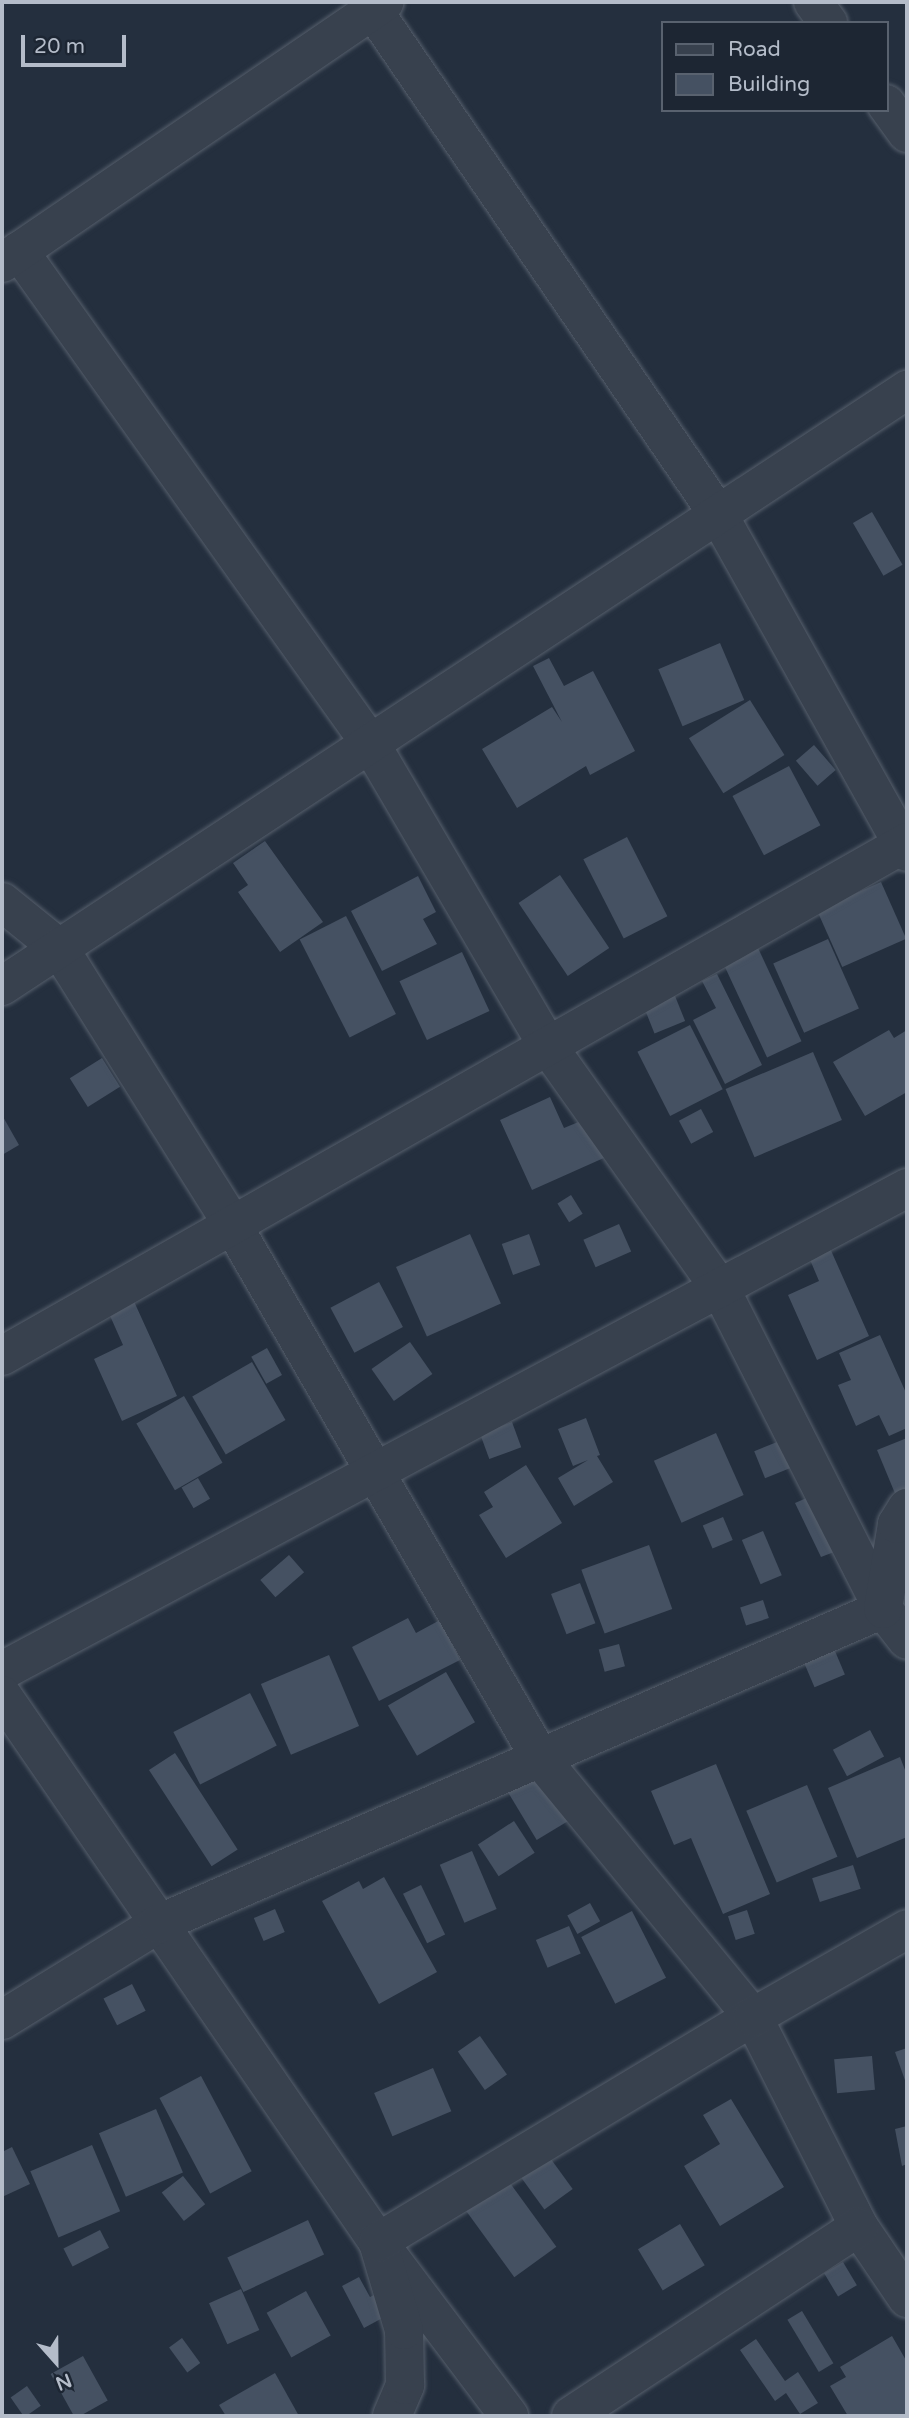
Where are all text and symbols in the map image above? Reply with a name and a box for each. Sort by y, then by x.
scale bar [24,21,130,65]
legend [660,21,888,112]
text: 20 m [34,34,85,59]
text: Road [728,37,781,62]
text: Building [728,72,810,97]
north arrow [21,2327,91,2397]
text: N [52,2369,75,2395]

